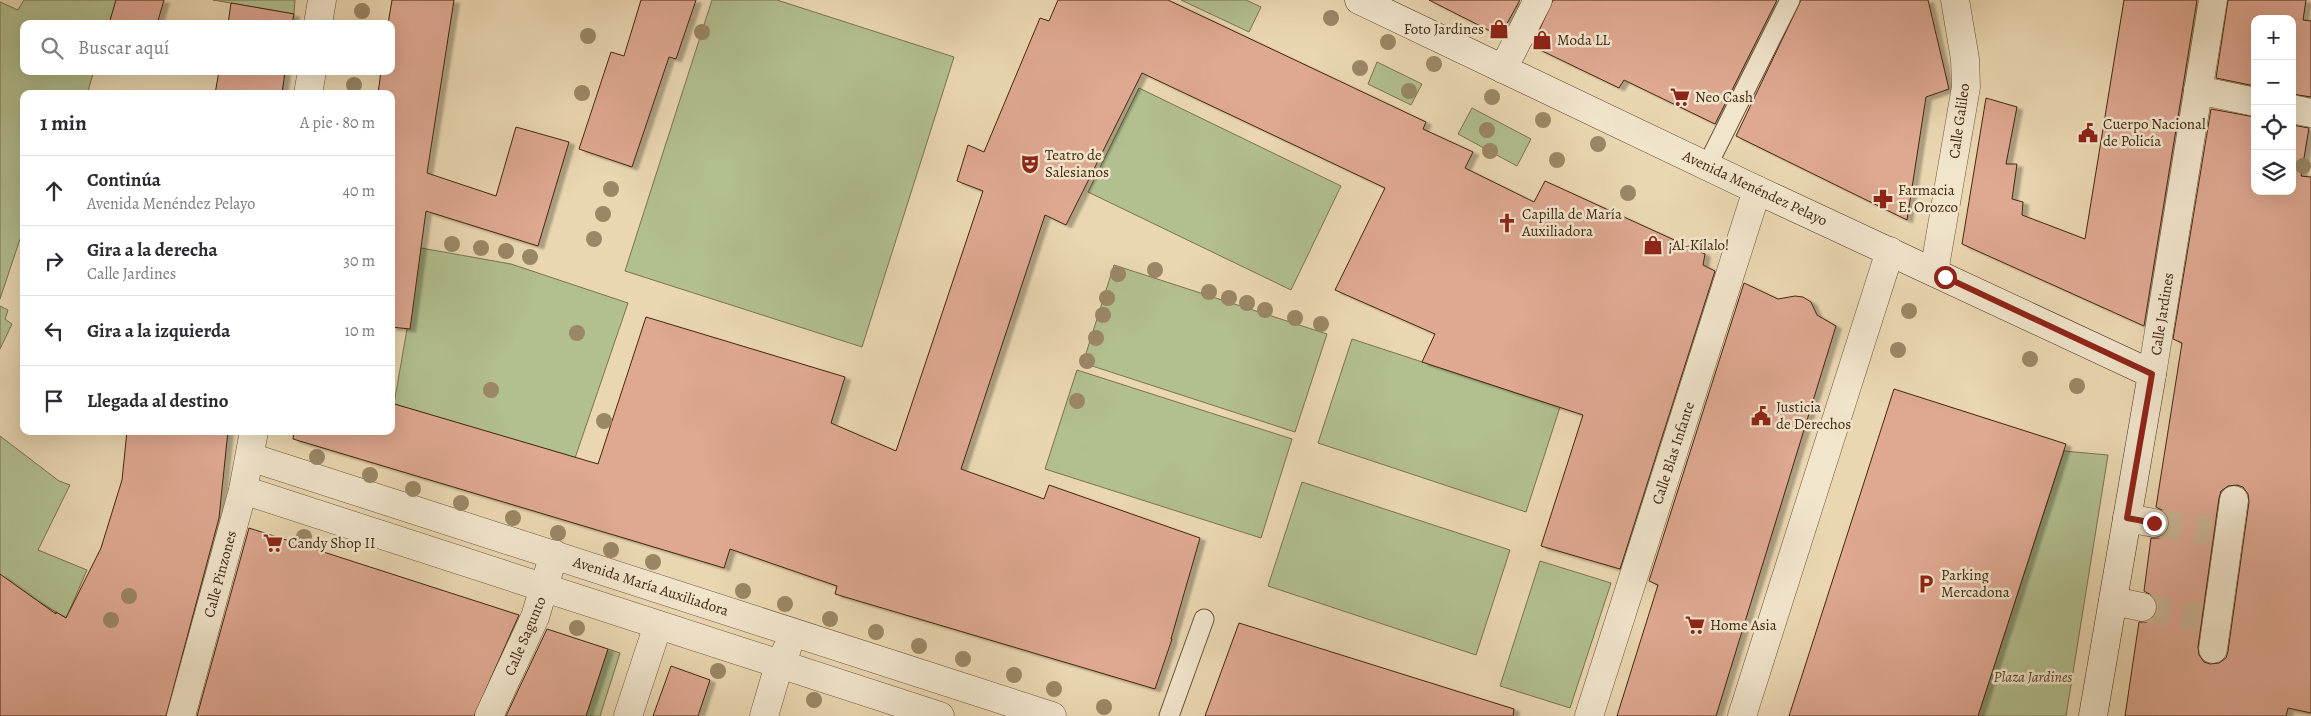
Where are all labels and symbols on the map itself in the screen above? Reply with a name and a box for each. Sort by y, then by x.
shop icon: Foto Jardines [1488,18,1510,40]
place label: Foto Jardines [1404,19,1484,39]
shop icon: Moda LL [1531,29,1553,51]
place label: Moda LL [1557,30,1610,50]
street label: Calle Galileo [1944,82,1974,160]
supermarket icon: Neo Cash [1669,86,1691,108]
place label: Neo Cash [1695,87,1753,107]
place label: Cuerpo Nacional de Policía [2103,114,2206,151]
public building icon: Cuerpo Nacional de Policía [2077,122,2099,144]
place label: Teatro de Salesianos [1045,145,1109,182]
street label: Avenida Menéndez Pelayo [1678,145,1831,230]
theatre icon: Teatro de Salesianos [1019,153,1041,175]
place label: Farmacia E. Orozco [1898,180,1958,217]
pharmacy icon: Farmacia E. Orozco [1872,188,1894,210]
place label: Capilla de María Auxiliadora [1521,204,1622,241]
church icon: Capilla de María Auxiliadora [1496,212,1518,234]
shop icon: ¡Al-Kílalo! [1642,234,1664,256]
place label: ¡Al-Kílalo! [1668,235,1729,255]
route start [1934,266,1957,289]
street label: Calle Jardines [2146,271,2178,357]
place label: Justicia de Derechos [1776,397,1851,434]
street label: Calle Blas Infante [1647,399,1699,507]
public building icon: Justicia de Derechos [1750,405,1772,427]
route end [2143,512,2166,535]
street label: Calle Pinzones [199,528,241,620]
supermarket icon: Candy Shop II [262,532,284,554]
place label: Candy Shop II [288,533,375,553]
street label: Avenida María Auxiliadora [570,551,731,621]
place label: Parking Mercadona [1941,565,2010,602]
parking icon: Parking Mercadona [1915,573,1937,595]
street label: Calle Sagunto [499,593,551,679]
supermarket icon: Home Asia [1684,614,1706,636]
place label: Home Asia [1710,615,1777,635]
park label: Plaza Jardines [1994,667,2072,687]

